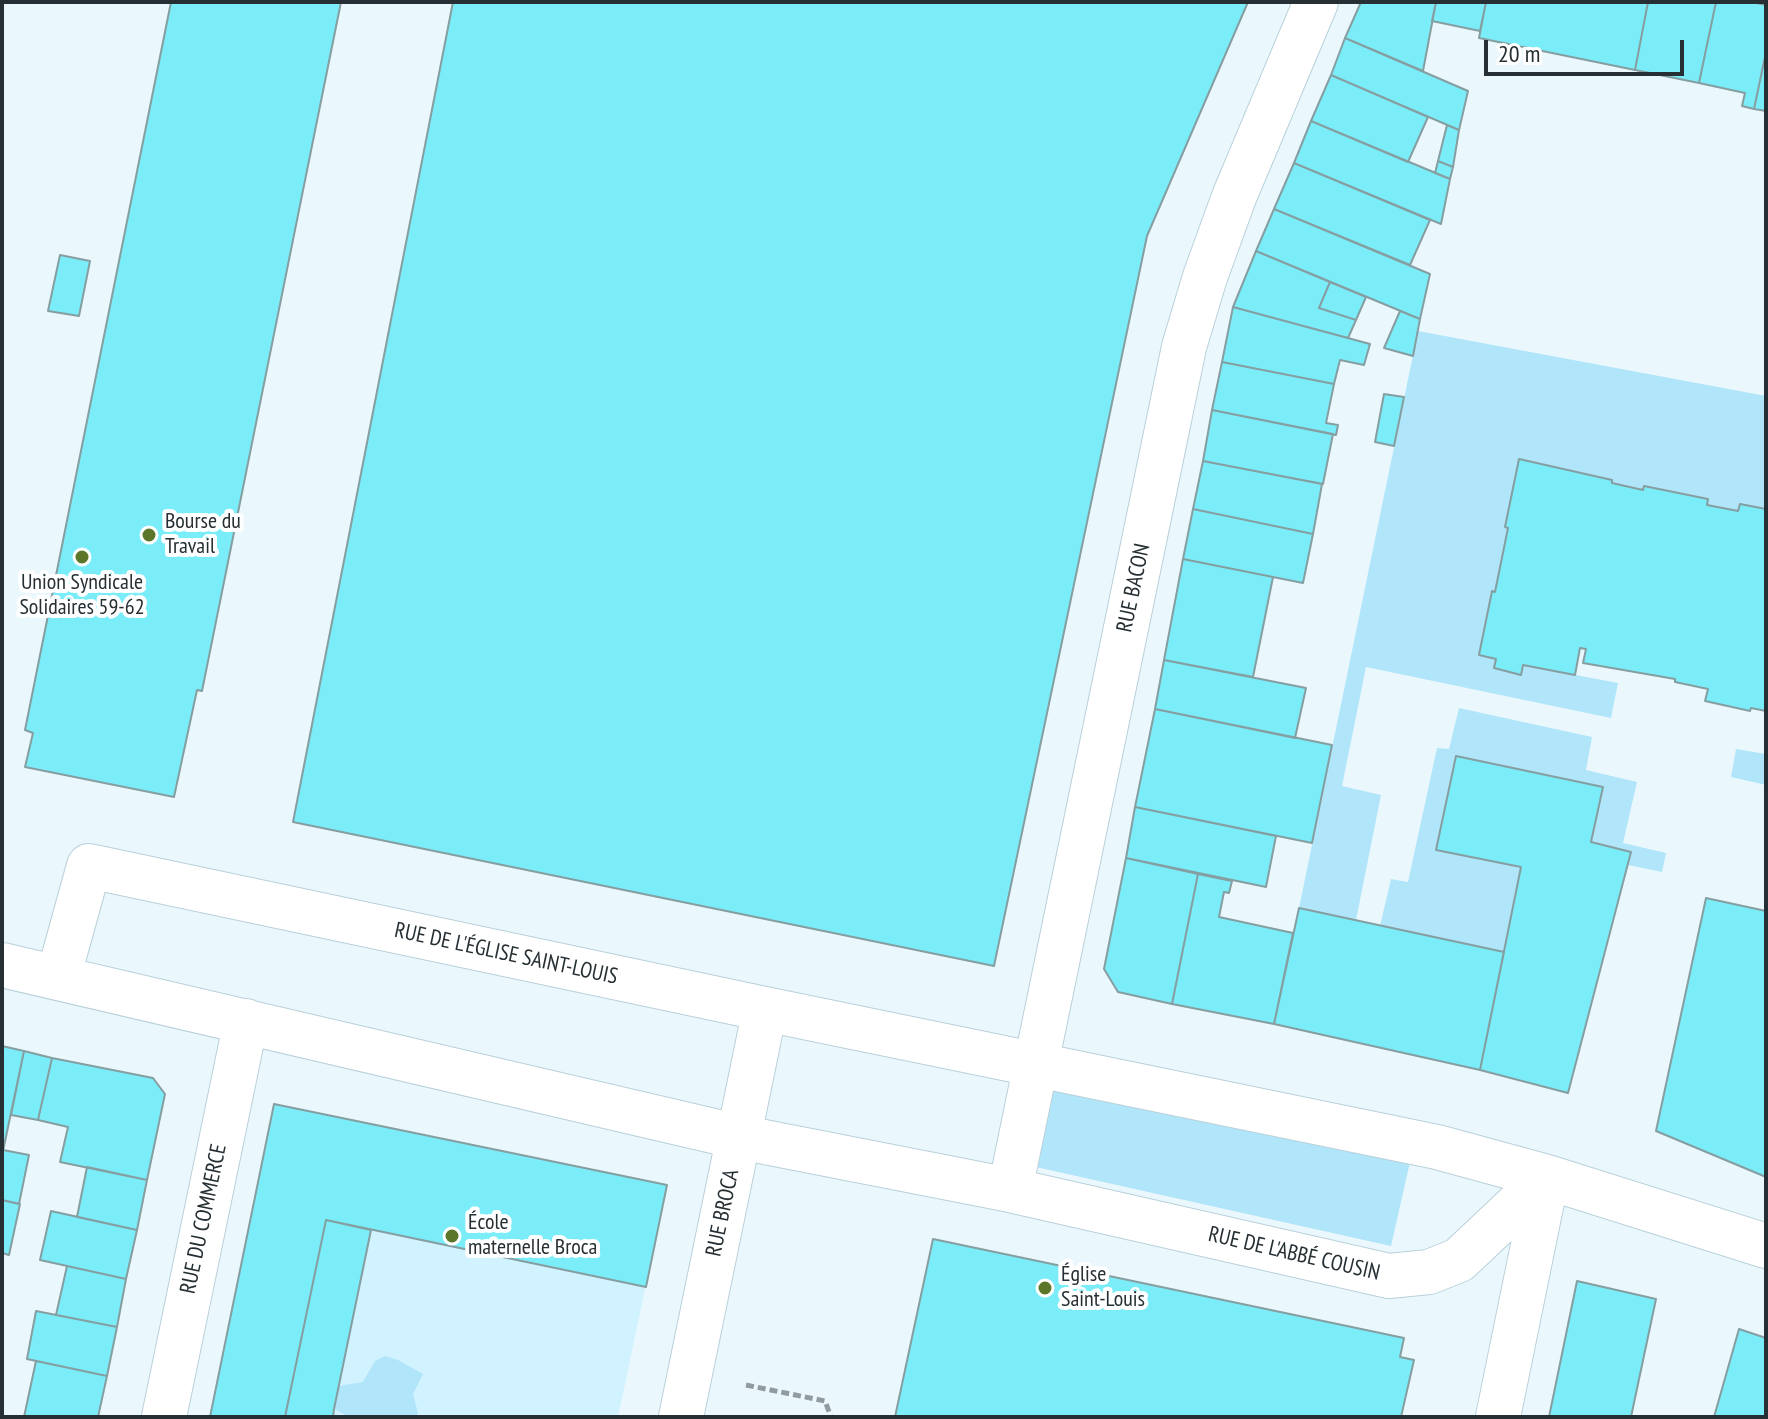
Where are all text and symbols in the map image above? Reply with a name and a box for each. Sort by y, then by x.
scale bar [1488,24,1688,74]
text: 20 m [1498,38,1540,69]
place label: Bourse du Travail [165,509,241,560]
marker: Bourse du Travail [140,526,158,544]
street label: RUE BACON [1112,541,1156,635]
marker: Union Syndicale Solidaires 59-62 [73,548,91,566]
place label: Union Syndicale Solidaires 59-62 [19,570,145,622]
street label: RUE DE L'ÉGLISE SAINT-LOUIS [392,917,620,991]
street label: RUE DU COMMERCE [175,1142,233,1296]
street label: RUE BROCA [701,1167,745,1259]
place label: École maternelle Broca [468,1210,597,1262]
street label: RUE DE L'ABBÉ COUSIN [1206,1221,1382,1287]
marker: École maternelle Broca [443,1227,461,1245]
place label: Église Saint-Louis [1061,1262,1145,1314]
marker: Église Saint-Louis [1036,1279,1054,1297]

